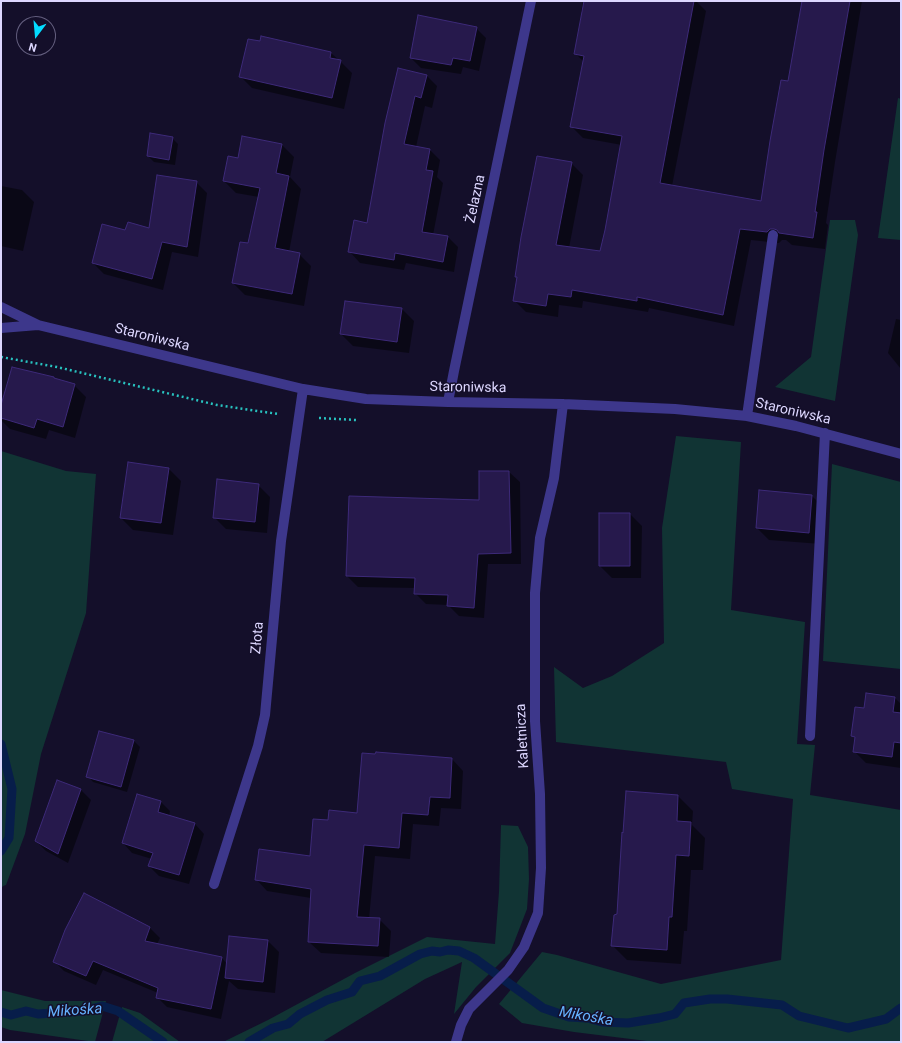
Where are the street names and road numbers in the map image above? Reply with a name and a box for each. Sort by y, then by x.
street label: Żelazna [463,173,489,225]
street label: Staroniwska [113,321,191,355]
street label: Staroniwska [430,379,506,397]
street label: Staroniwska [754,395,832,429]
street label: Złota [248,621,268,655]
street label: Kaletnicza [513,703,533,769]

